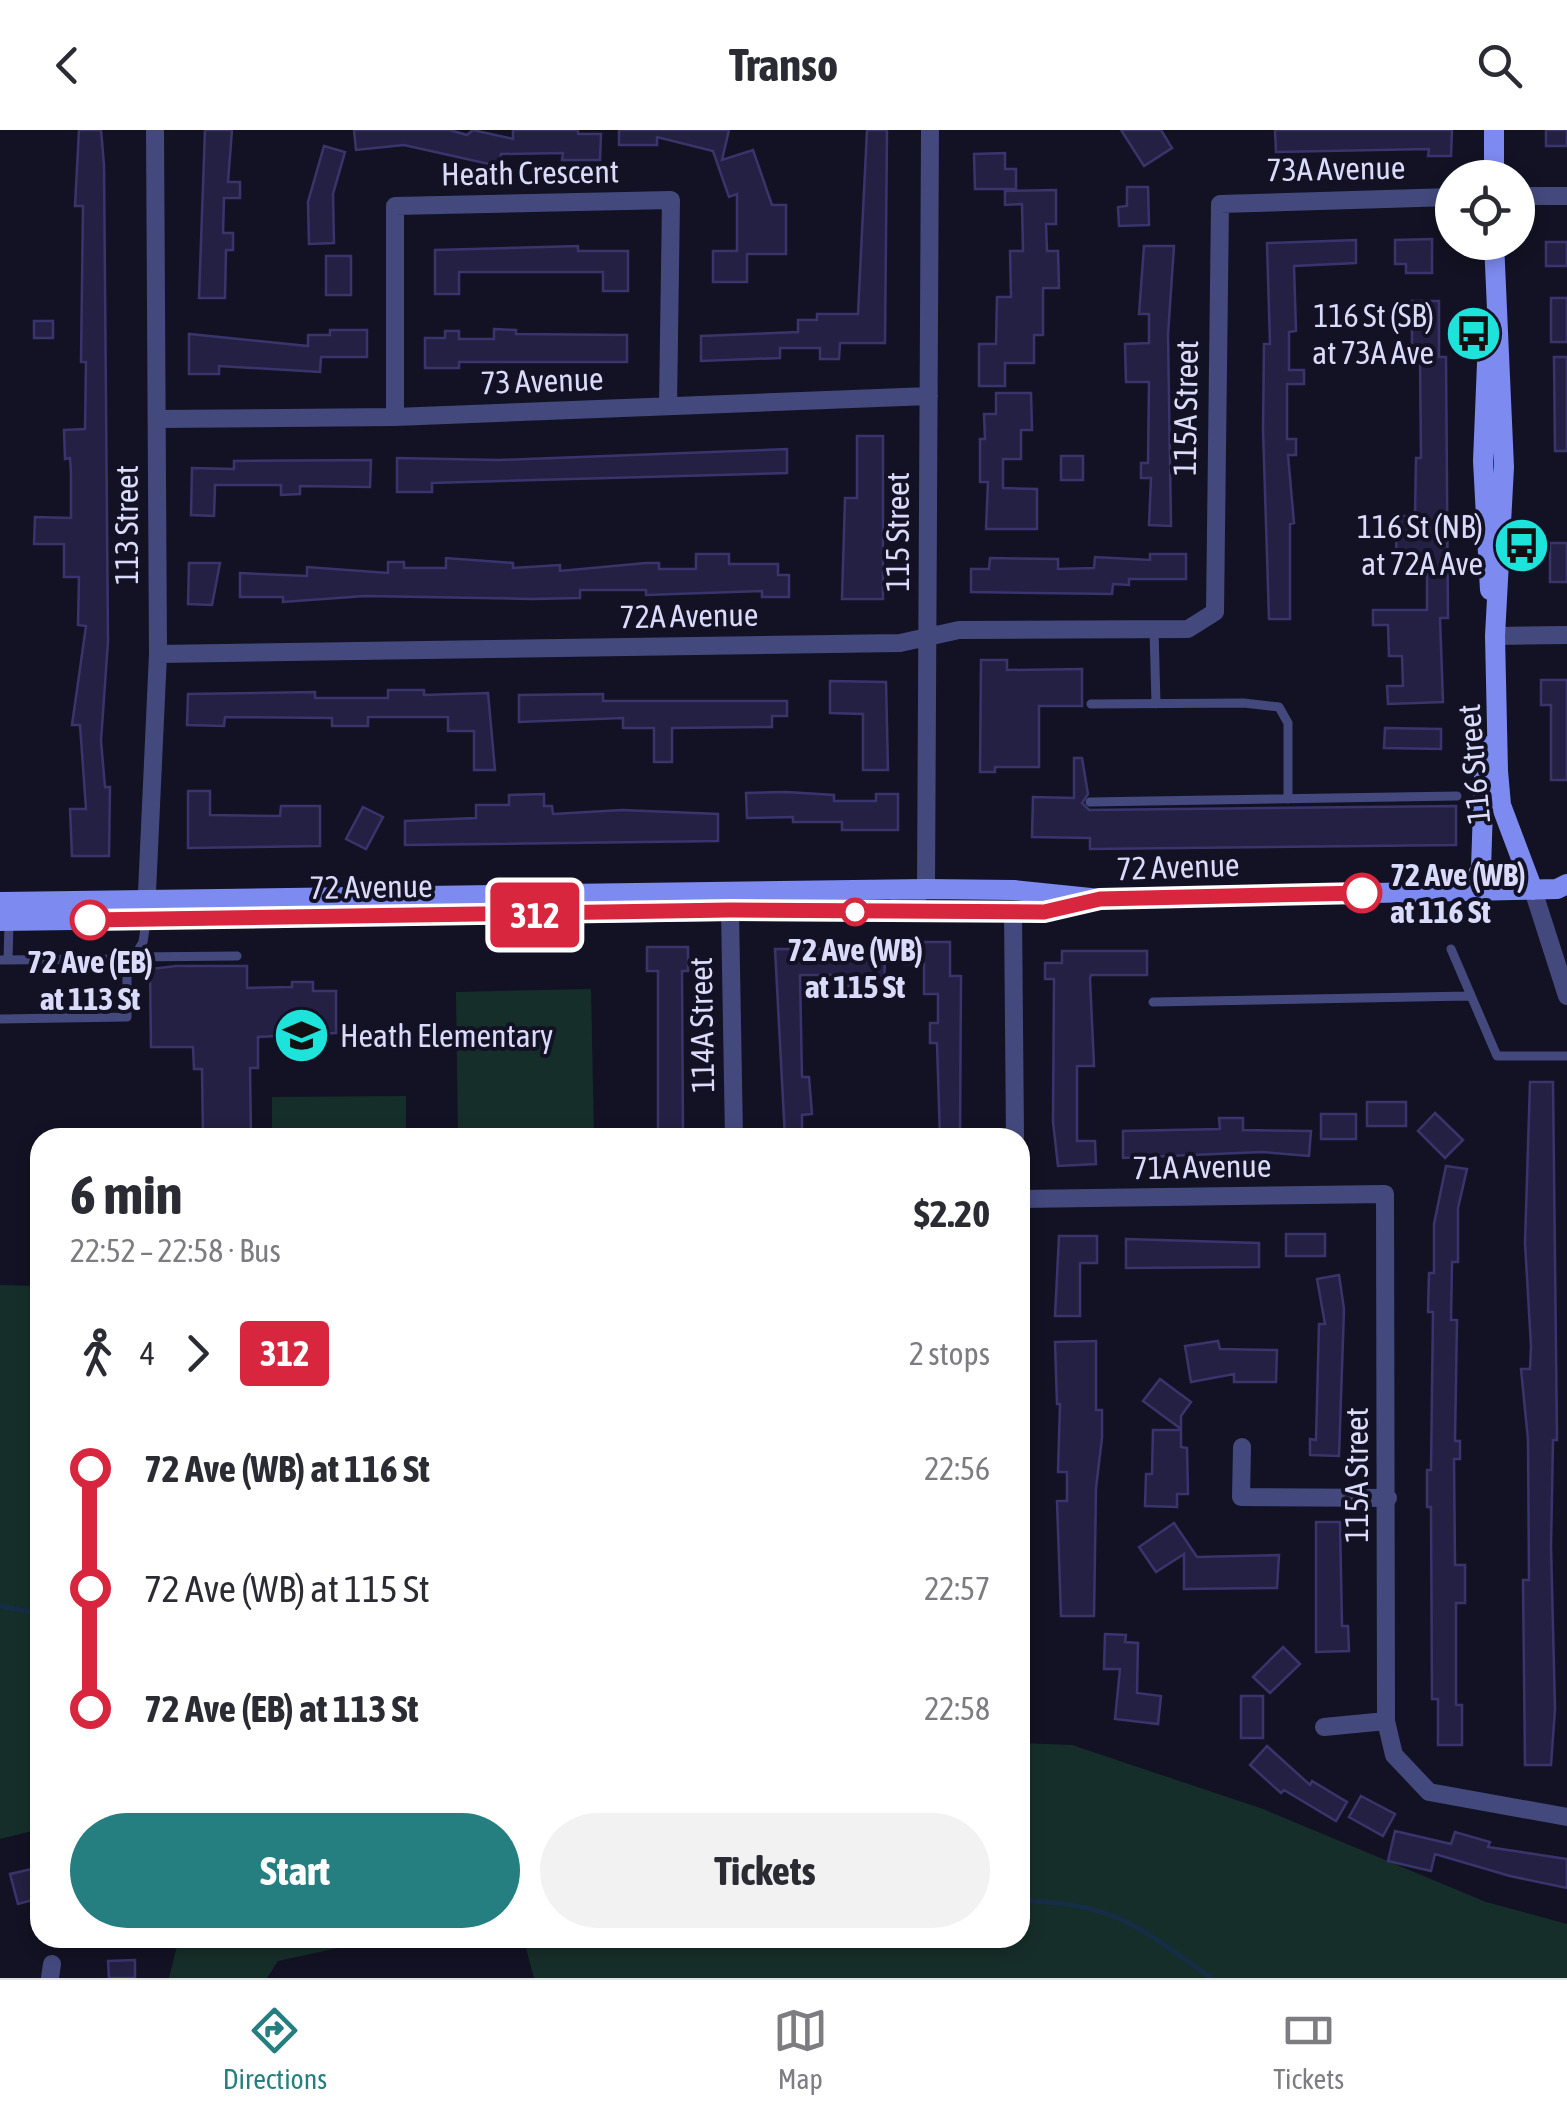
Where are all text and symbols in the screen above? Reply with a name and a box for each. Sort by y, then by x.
icon: back [40,38,95,93]
icon: search [1472,38,1527,93]
text: Transo [729,39,838,91]
street label: 73A Avenue [1266,149,1406,188]
street label: Heath Crescent [441,152,619,193]
map controls [1435,160,1535,260]
button: locate [1435,160,1535,260]
place label: 116 St (SB) at 73A Ave [1312,297,1434,371]
bus stop icon: 116 St (SB) at 73A Ave [1443,304,1503,364]
street label: 115A Street [1166,340,1205,476]
street label: 73 Avenue [480,360,604,401]
street label: 113 Street [108,465,145,585]
street label: 115 Street [879,472,916,592]
place label: 116 St (NB) at 72A Ave [1357,508,1483,582]
bus stop icon: 116 St (NB) at 72A Ave [1492,515,1552,575]
street label: 72A Avenue [619,596,759,635]
street label: 116 Street [1450,703,1497,825]
street label: 72 Avenue [1116,846,1240,887]
place label: 72 Ave (WB) at 116 St [1390,856,1526,930]
street label: 72 Avenue [309,867,433,906]
marker: 72 Ave (WB) at 116 St [1343,874,1381,912]
line badge: 312 [478,882,592,948]
text: 312 [510,895,560,935]
marker: 72 Ave (WB) at 115 St [842,899,868,925]
marker: 72 Ave (EB) at 113 St [71,901,109,939]
place label: 72 Ave (WB) at 115 St [787,931,923,1005]
place label: 72 Ave (EB) at 113 St [27,943,153,1017]
street label: 114A Street [682,957,721,1093]
school or university icon: Heath Elementary [271,1006,331,1066]
place label: Heath Elementary [340,1017,553,1054]
street label: 71A Avenue [1132,1147,1272,1186]
text: 6 min [70,1163,182,1226]
text: $2.20 [914,1192,990,1235]
text: 22:52 – 22:58 · Bus [70,1232,281,1269]
icon: walk [70,1326,125,1381]
icon: forward [170,1326,225,1381]
text: 312 [260,1333,309,1373]
text: 4 [140,1335,155,1372]
text: 2 stops [909,1335,990,1372]
street label: 115A Street [1338,1407,1375,1543]
text: 72 Ave (WB) at 116 St [144,1447,430,1490]
text: 22:56 [924,1450,990,1487]
text: 72 Ave (WB) at 115 St [144,1567,430,1610]
text: 22:57 [924,1570,990,1607]
text: 72 Ave (EB) at 113 St [144,1687,418,1730]
text: 22:58 [924,1690,990,1727]
button: Start [70,1813,520,1928]
button: Tickets [540,1813,990,1928]
tab: Directions [223,2003,327,2095]
tab: Map [773,2003,828,2095]
tab: Tickets [1273,2003,1344,2095]

